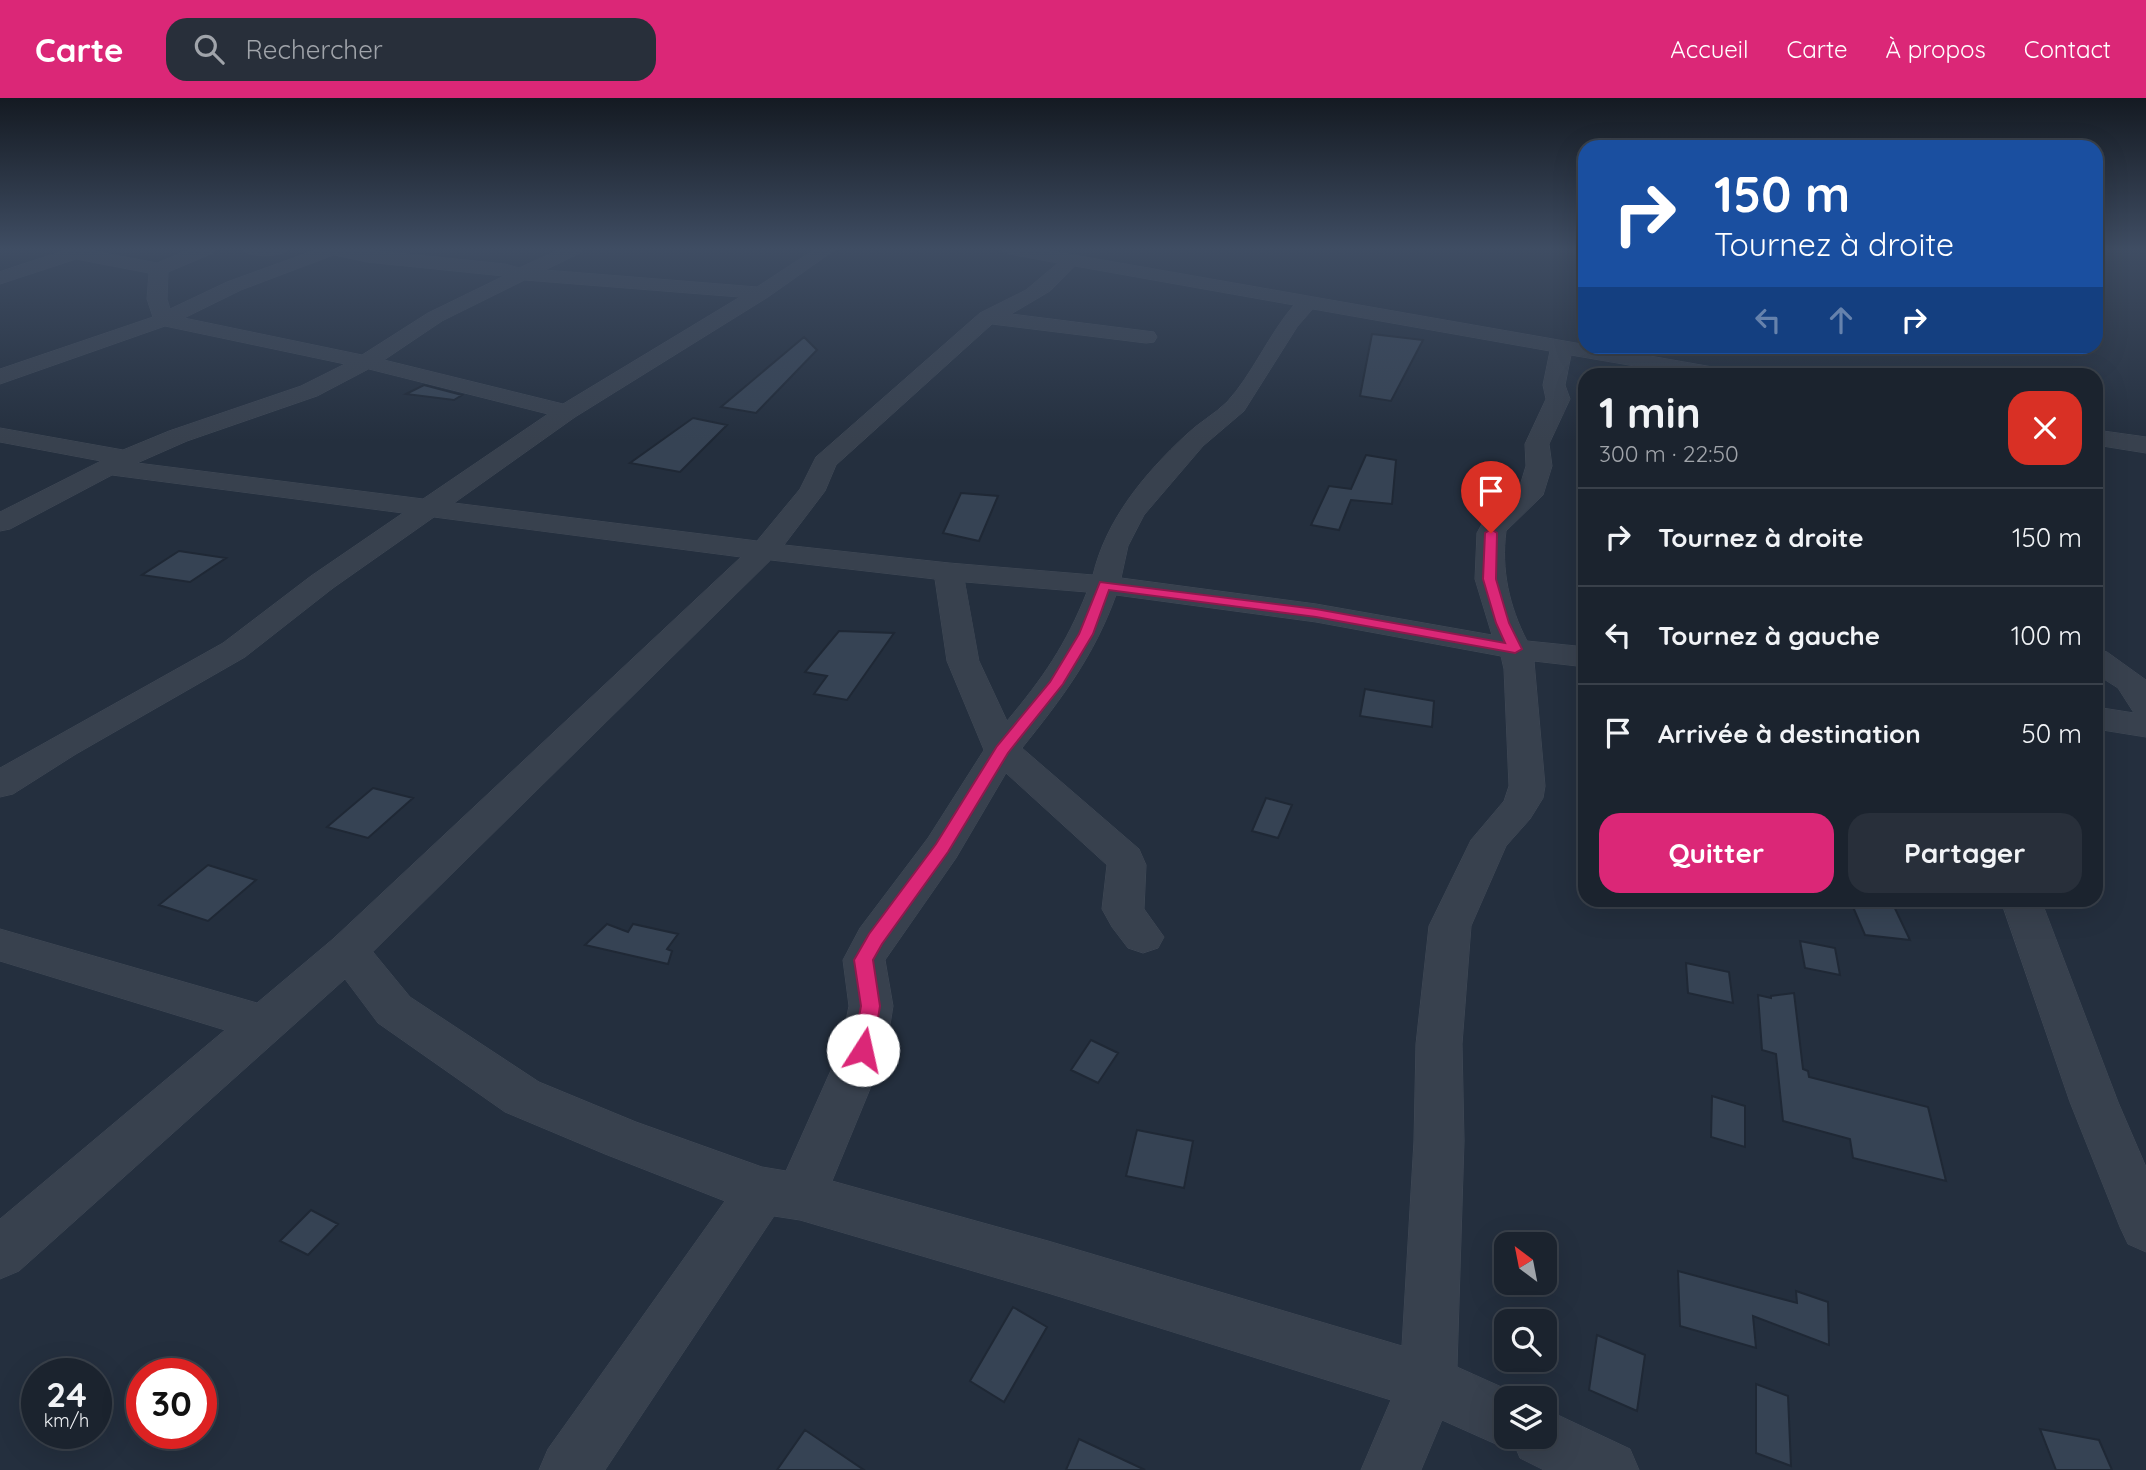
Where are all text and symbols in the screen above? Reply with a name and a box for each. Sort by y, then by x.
search box [166,18,656,81]
text: Carte [35,29,124,70]
icon: search [190,30,228,68]
text: Rechercher [246,33,383,66]
text: Accueil [1670,34,1749,64]
text: Carte [1787,34,1848,64]
text: À propos [1886,34,1986,64]
text: Contact [2024,34,2111,64]
text: 150 m [1714,163,1850,224]
icon: right [1599,168,1690,259]
text: Tournez à droite [1714,224,1954,264]
icon: left [1749,301,1787,339]
icon: ahead [1822,301,1860,339]
icon: right [1895,301,1933,339]
text: 1 min [1599,386,1701,439]
button: close [2008,391,2082,465]
text: 300 m · 22:50 [1599,439,1739,468]
pin [1461,461,1521,533]
icon: arrive [1472,472,1510,510]
icon: right [1599,518,1637,556]
text: Tournez à droite [1658,521,1863,554]
text: 150 m [2012,521,2082,554]
icon: left [1599,616,1637,654]
text: Tournez à gauche [1658,619,1880,652]
text: 100 m [2011,619,2082,652]
icon: arrive [1599,714,1637,752]
text: Arrivée à destination [1658,717,1921,750]
text: 50 m [2022,717,2082,750]
button: Quitter [1599,813,1834,893]
button: Partager [1848,813,2082,893]
position arrow [826,1013,900,1087]
north arrow [1494,1232,1558,1295]
map controls [1494,1232,1557,1449]
button: search [1494,1309,1557,1372]
speed limit sign: 30 [126,1358,217,1449]
text: 24 [46,1372,87,1416]
button: layers [1494,1386,1557,1449]
text: km/h [44,1409,89,1432]

